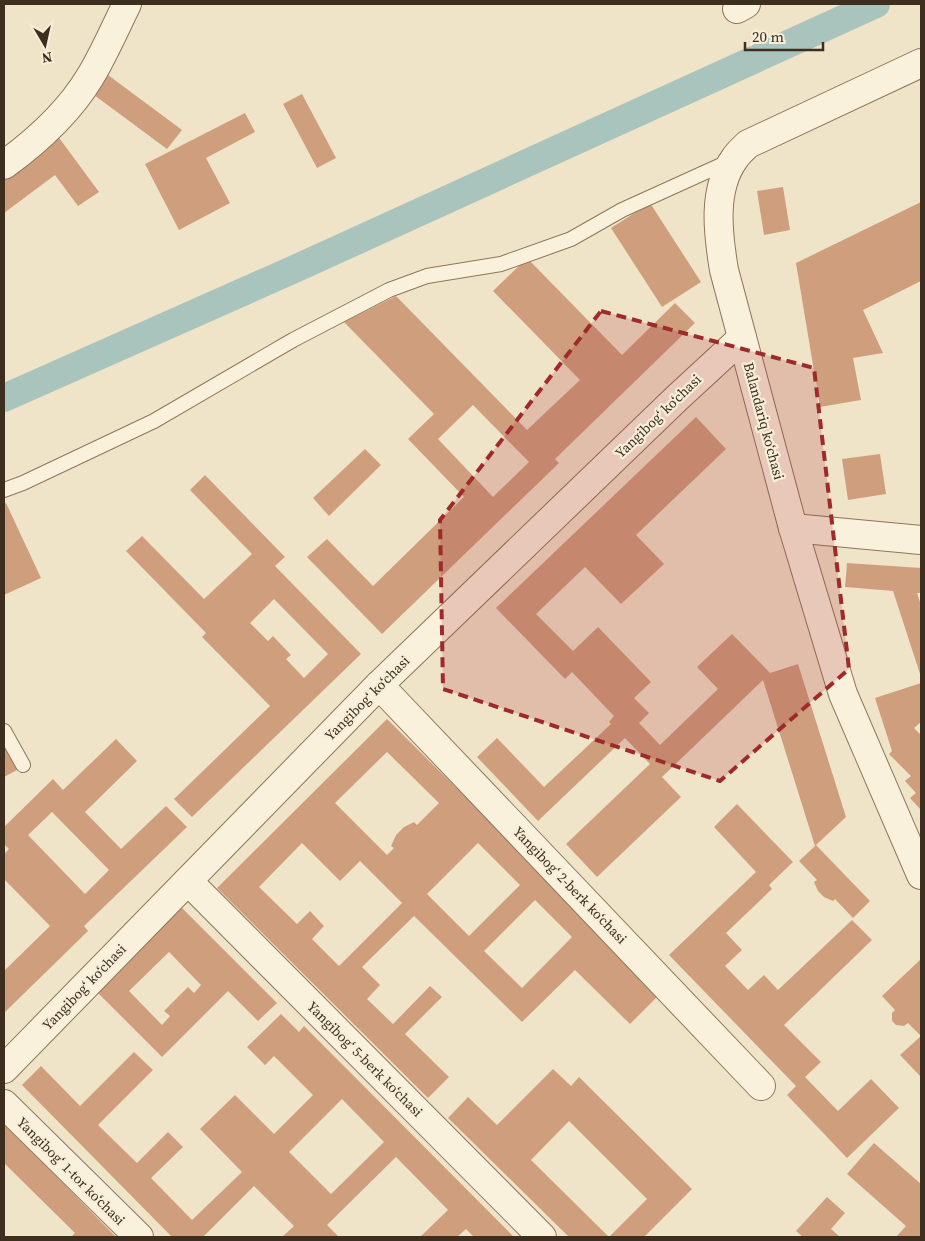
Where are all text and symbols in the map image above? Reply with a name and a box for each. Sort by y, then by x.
north arrow [20,20,70,70]
scale bar [745,20,822,52]
text: 20 m [752,26,784,47]
text: N [40,47,54,69]
street label: Balandariq koʻchasi [739,360,789,482]
street label: Yangibogʻ koʻchasi [610,370,706,462]
street label: Yangibogʻ koʻchasi [320,651,414,745]
street label: Yangibogʻ 2-berk koʻchasi [509,822,631,948]
street label: Yangibogʻ koʻchasi [38,939,130,1035]
street label: Yangibogʻ 5-berk koʻchasi [303,997,427,1121]
street label: Yangibogʻ 1-tor koʻchasi [12,1112,130,1230]

